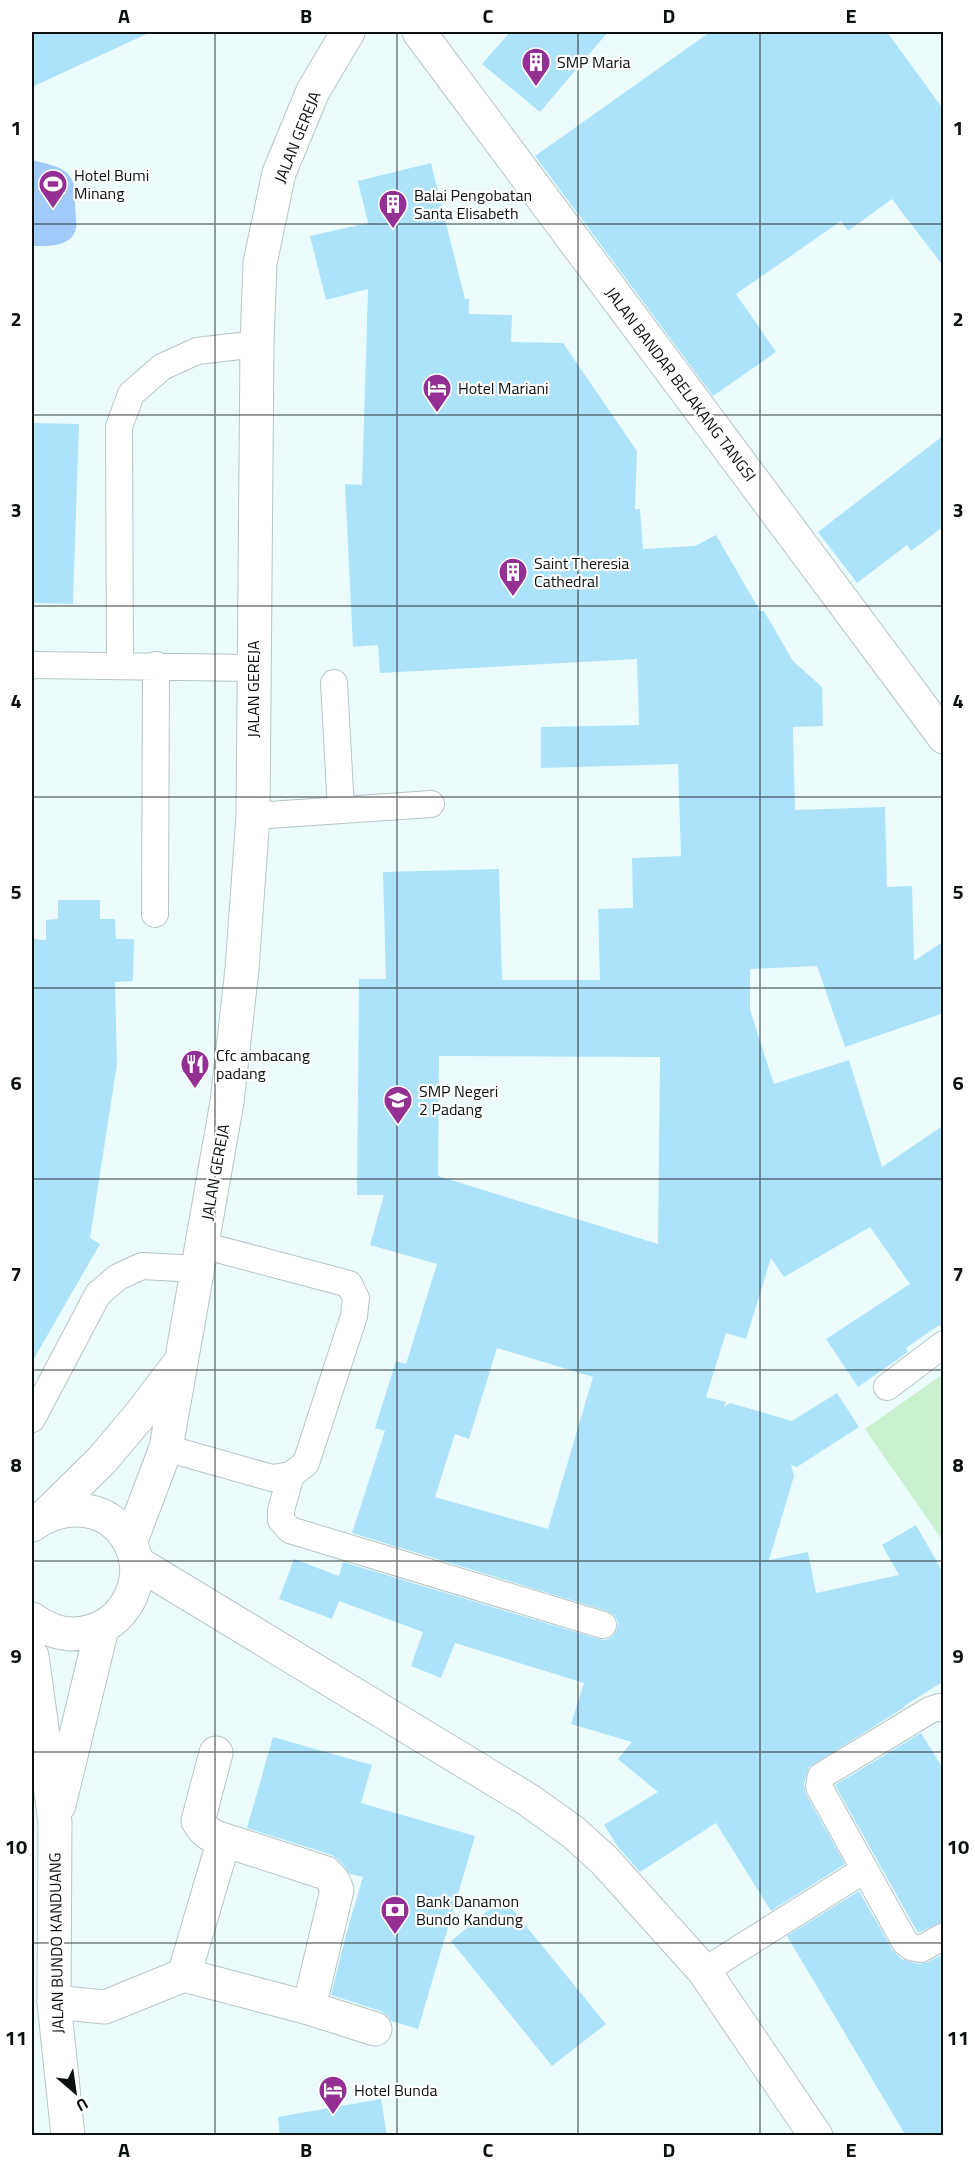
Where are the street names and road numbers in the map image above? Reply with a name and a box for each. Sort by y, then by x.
street label: JALAN GEREJA [268,87,327,187]
street label: JALAN BANDAR BELAKANG TANGSI [600,282,762,486]
street label: JALAN GEREJA [241,640,265,738]
street label: JALAN GEREJA [195,1122,235,1222]
street label: JALAN BUNDO KANDUANG [42,1852,70,2034]

